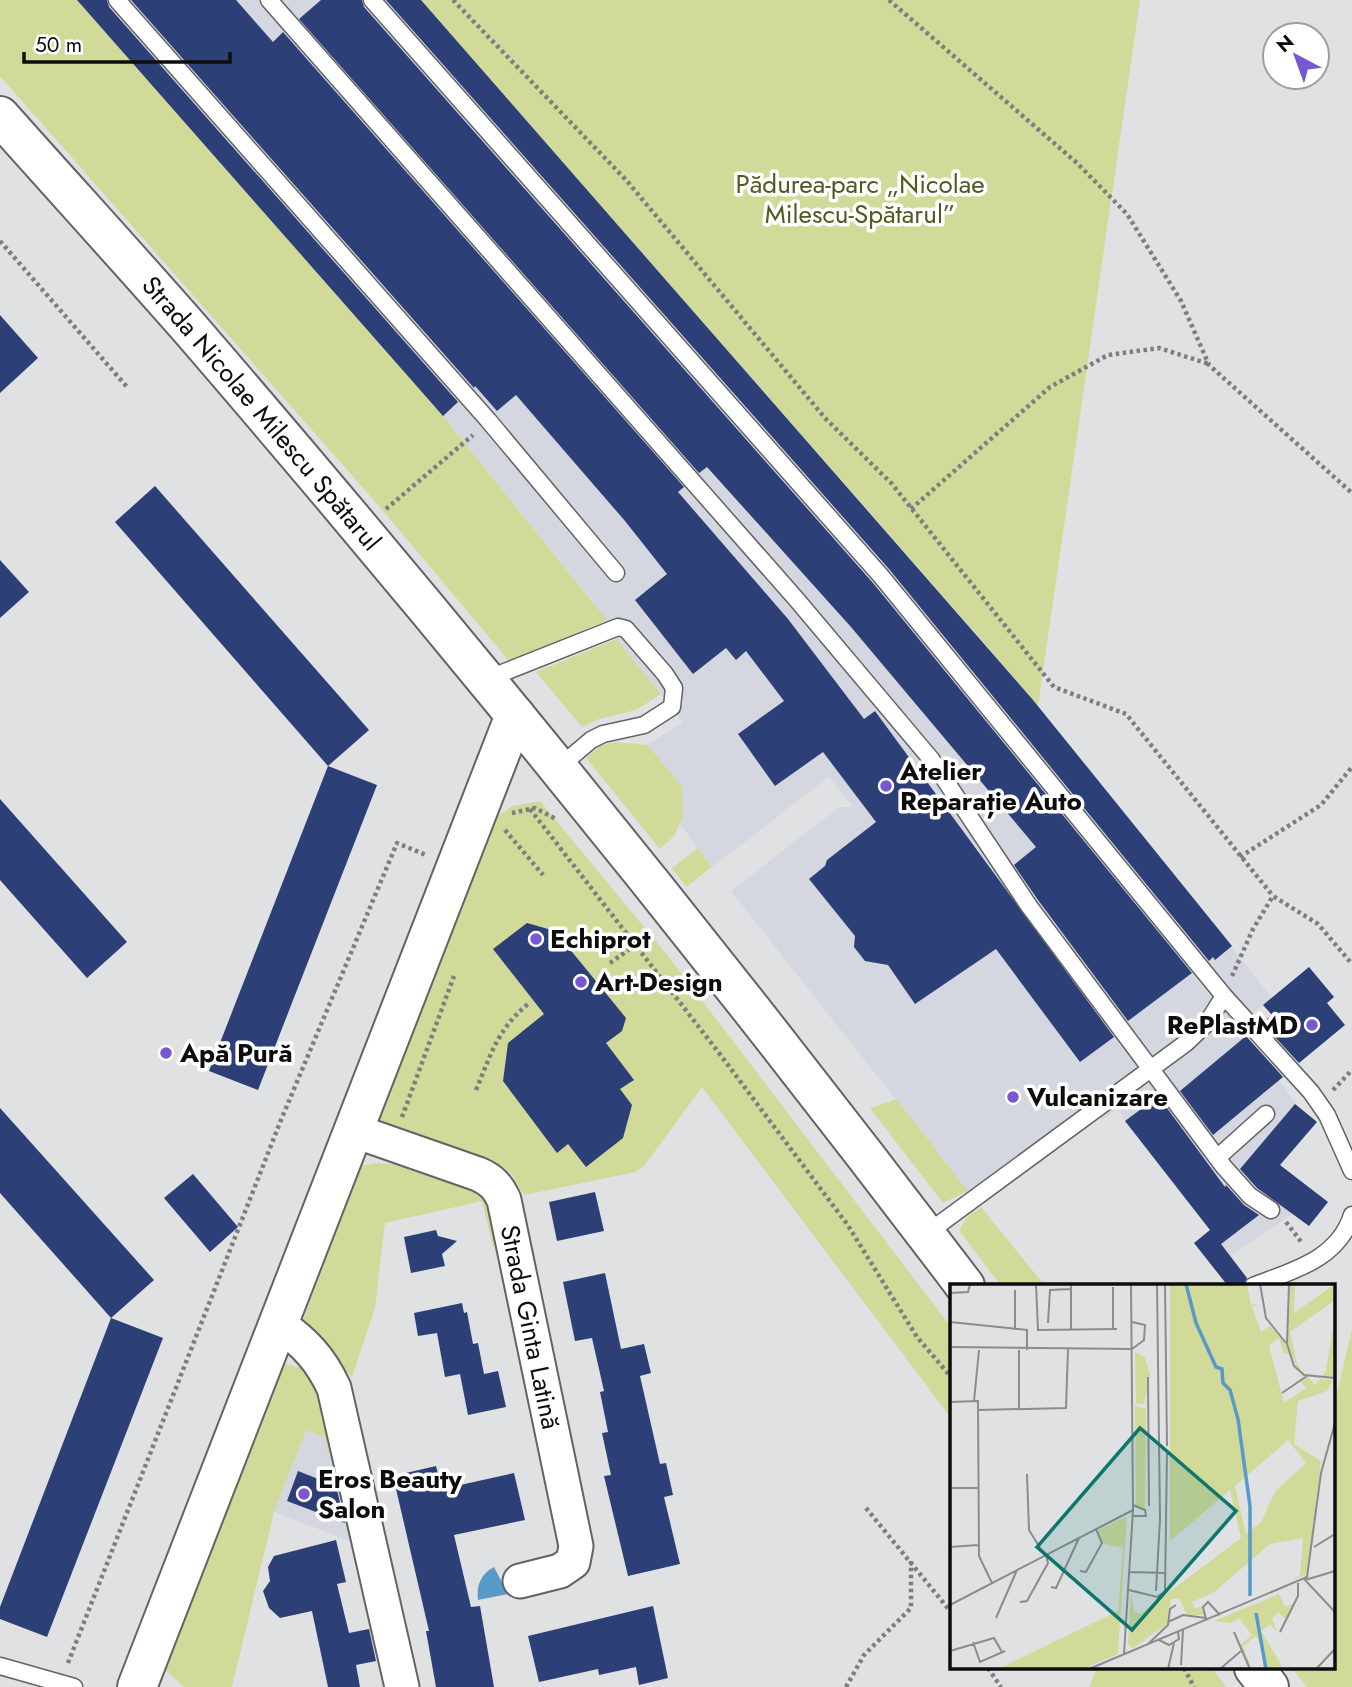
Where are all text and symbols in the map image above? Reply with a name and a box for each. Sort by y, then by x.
scale bar [24,21,231,65]
north arrow [1261,21,1331,91]
text: N [1271,28,1300,59]
text: 50 m [35,30,82,60]
park label: Pădurea-parc „Nicolae Milescu-Spătarul” [735,165,985,233]
street label: Strada Nicolae Milescu Spătarul [133,267,390,559]
place label: Atelier Reparație Auto [899,752,1082,820]
marker: Atelier Reparație Auto [878,778,894,794]
place label: Echiprot [550,920,651,958]
marker: Echiprot [528,931,544,947]
place label: Art-Design [594,963,723,1001]
marker: Art-Design [573,974,589,990]
place label: RePlastMD [1167,1006,1298,1044]
marker: RePlastMD [1304,1017,1320,1033]
place label: Apă Pură [179,1034,293,1072]
marker: Apă Pură [158,1045,174,1061]
place label: Vulcanizare [1026,1078,1168,1116]
marker: Vulcanizare [1005,1089,1021,1105]
street label: Strada Ginta Latină [491,1222,570,1433]
inset map [950,1284,1334,1670]
place label: Eros Beauty Salon [318,1460,462,1528]
marker: Eros Beauty Salon [296,1486,312,1502]

